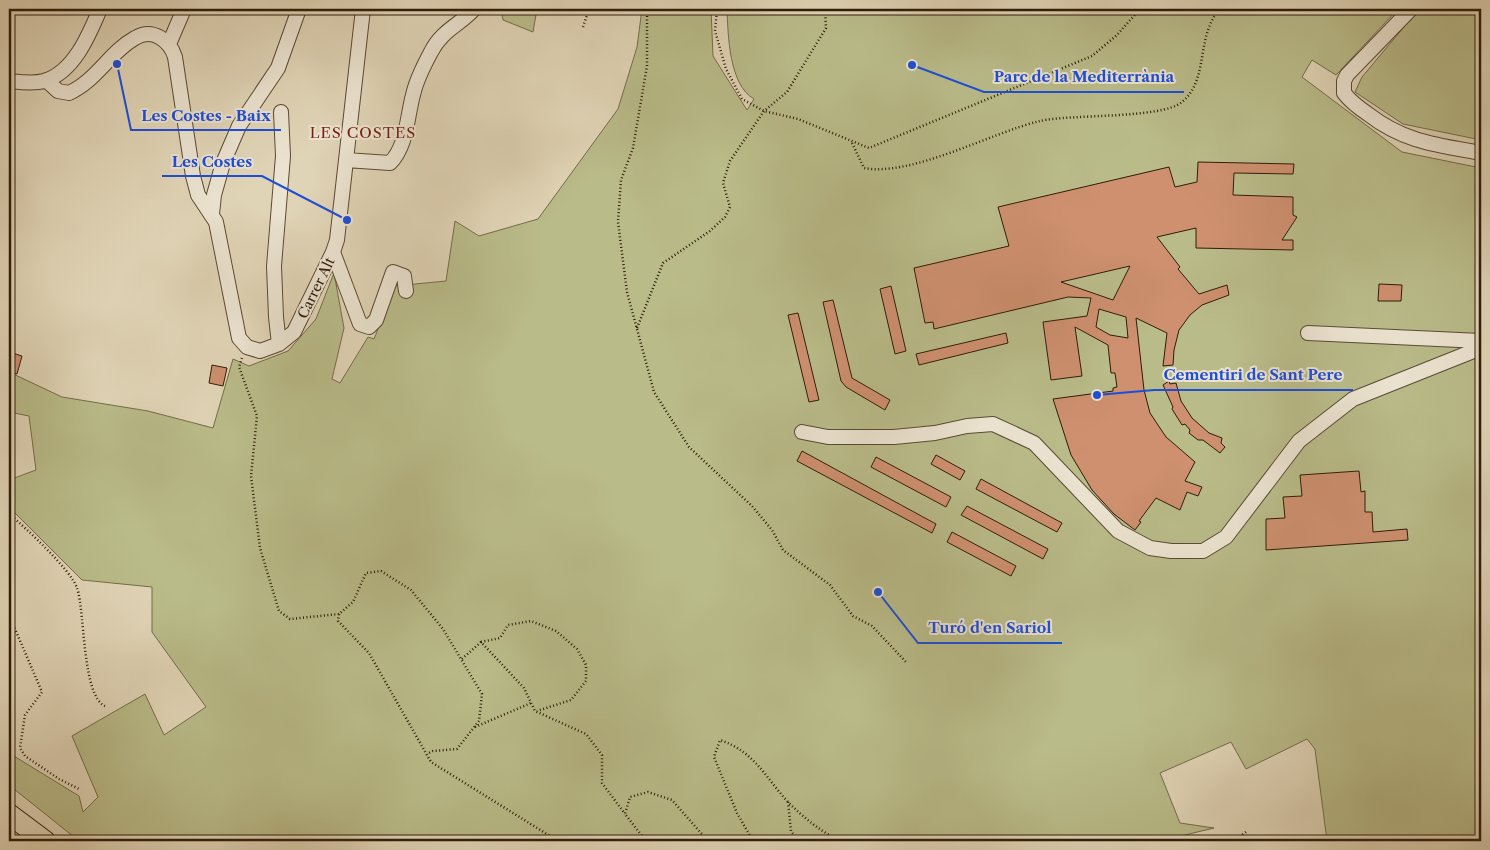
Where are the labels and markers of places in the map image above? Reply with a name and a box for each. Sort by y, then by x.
callout: Parc de la Mediterrània [984,62,1184,92]
callout: Les Costes - Baix [131,100,281,130]
callout: Les Costes [162,146,262,176]
callout: Cementiri de Sant Pere [1154,360,1353,390]
callout: Turó d'en Sariol [918,613,1062,643]

